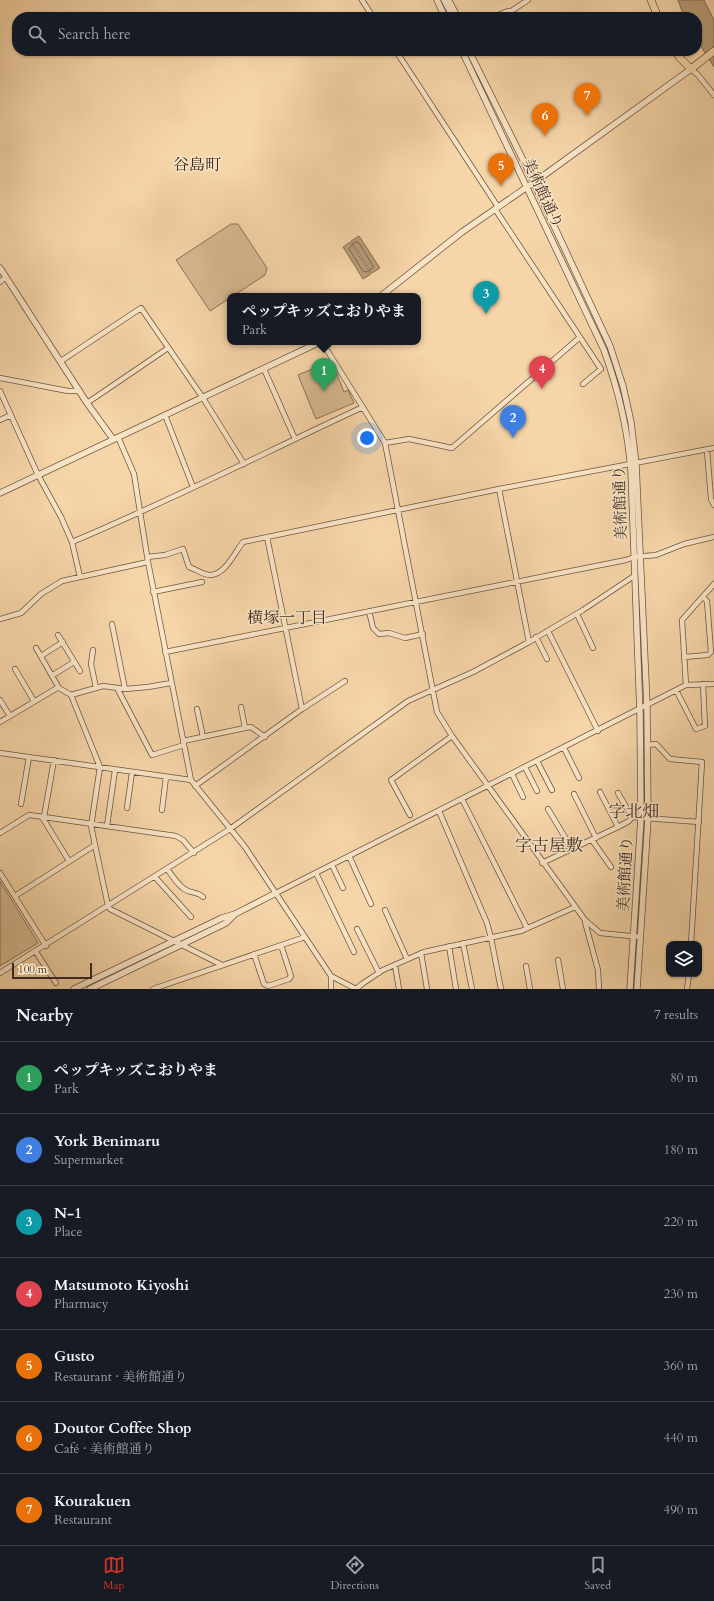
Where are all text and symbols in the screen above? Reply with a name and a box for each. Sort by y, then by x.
search box [12,12,702,56]
icon: search [26,23,48,45]
text: Search here [58,24,131,44]
pin: 7 [574,83,600,116]
pin: 6 [532,103,558,136]
pin: 5 [488,153,514,186]
district label: 谷島町 [173,154,221,176]
street label: 美術館通り [518,155,568,231]
pin: 3 [473,281,499,314]
popup [227,293,421,345]
text: ペップキッズこおりやま [242,301,406,321]
text: Park [242,321,267,339]
pin: 4 [529,356,555,389]
pin: 1 [311,358,337,391]
pin: 2 [500,405,526,438]
your location [357,428,377,448]
street label: 美術館通り [609,465,631,541]
district label: 横塚一丁目 [247,607,327,629]
district label: 字北畑 [609,800,660,823]
district label: 字古屋敷 [515,834,583,857]
street label: 美術館通り [613,836,637,912]
map controls [666,941,702,977]
button: layers [666,941,702,977]
scale bar [12,961,92,980]
text: 100 m [18,962,47,977]
text: Nearby [16,1004,73,1027]
text: 7 results [654,1006,698,1024]
text: ペップキッズこおりやま [54,1060,218,1080]
text: 1 [26,1069,32,1087]
text: 80 m [670,1069,698,1087]
text: Park [54,1080,79,1098]
text: York Benimaru [54,1131,160,1151]
text: 2 [26,1141,32,1159]
text: 180 m [664,1141,698,1159]
text: Supermarket [54,1151,124,1169]
text: N-1 [54,1203,82,1223]
text: 3 [26,1213,32,1231]
text: 220 m [664,1213,698,1231]
text: Place [54,1223,82,1241]
text: Matsumoto Kiyoshi [54,1275,189,1295]
text: 4 [26,1285,32,1303]
text: 230 m [664,1285,698,1303]
text: Pharmacy [54,1295,109,1313]
text: Gusto [54,1346,95,1366]
text: 5 [26,1357,32,1375]
text: 360 m [664,1357,698,1375]
text: Restaurant · 美術館通り [54,1368,187,1386]
text: Doutor Coffee Shop [54,1418,192,1438]
text: 6 [26,1429,32,1447]
text: 440 m [664,1429,698,1447]
text: Café · 美術館通り [54,1440,155,1458]
text: Kourakuen [54,1491,131,1511]
text: 7 [26,1501,32,1519]
text: 490 m [664,1501,698,1519]
text: Restaurant [54,1511,112,1529]
tab: Map [103,1554,125,1593]
tab: Directions [330,1554,379,1593]
tab: Saved [585,1554,611,1593]

